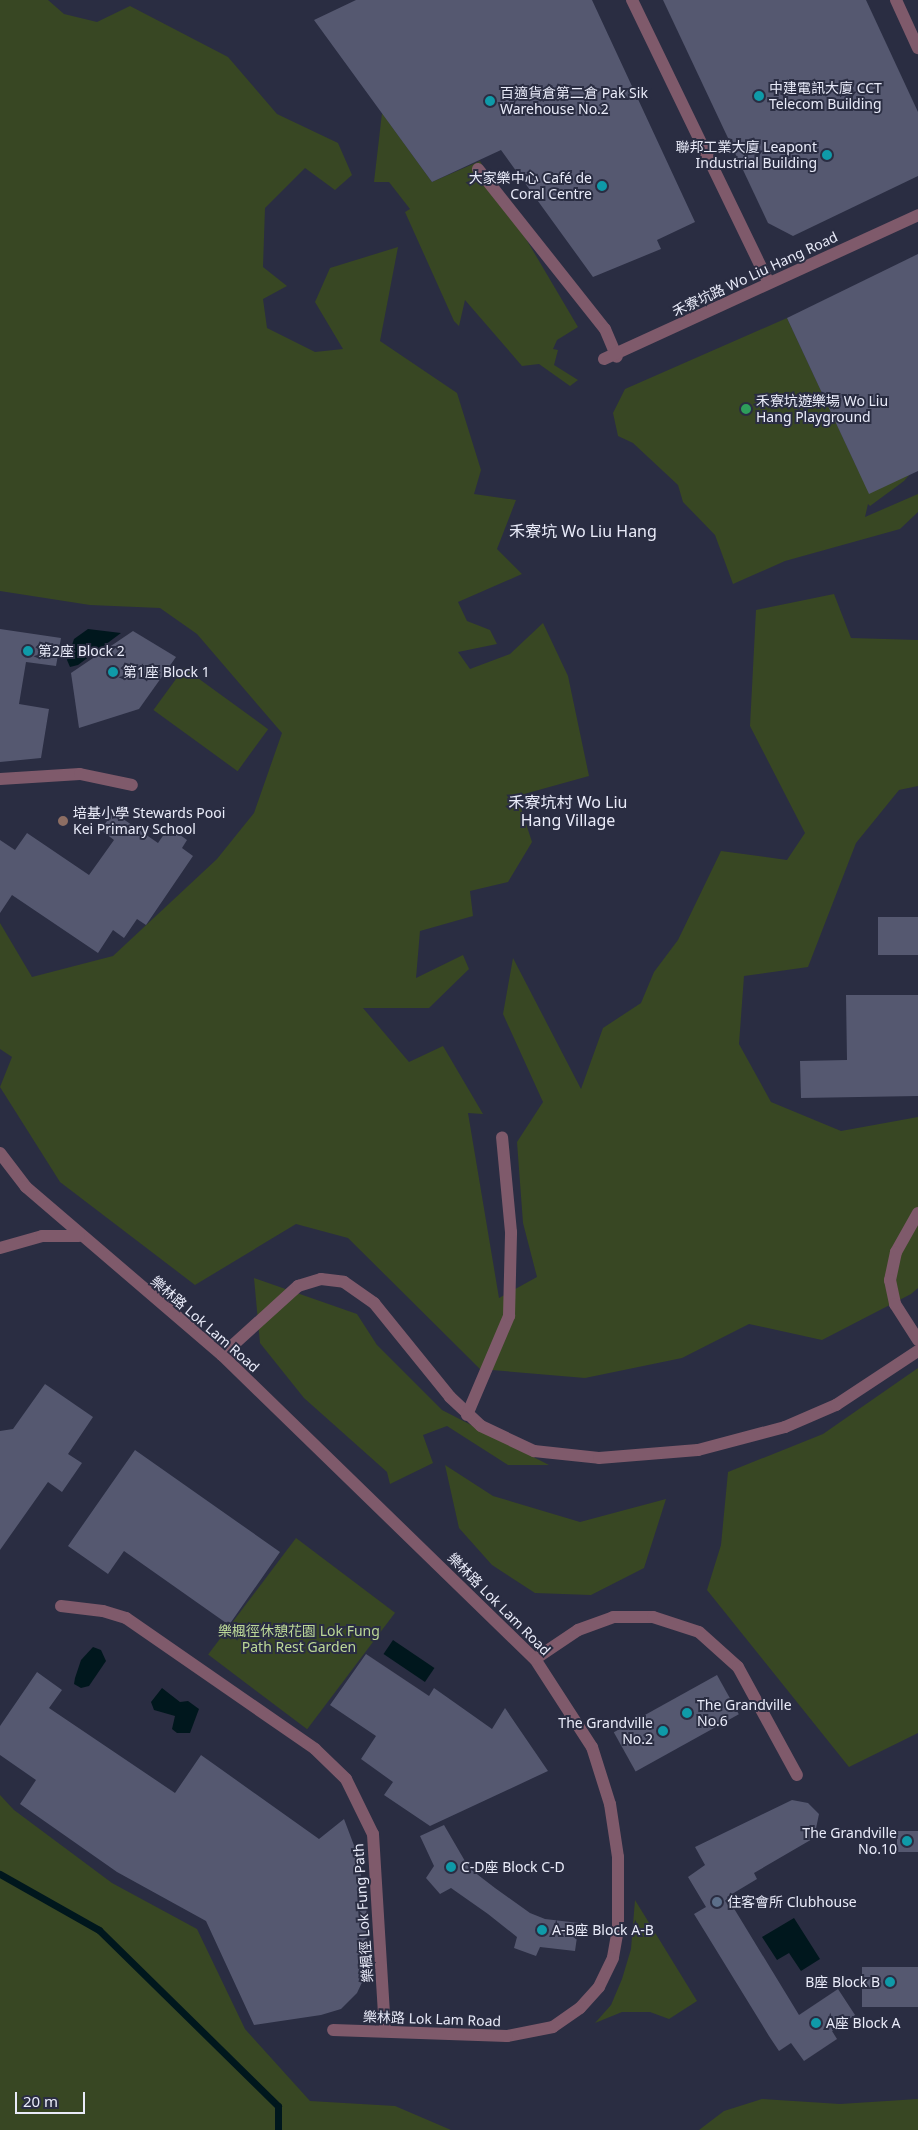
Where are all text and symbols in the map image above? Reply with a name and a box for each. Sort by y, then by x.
place label: 中建電訊大廈 CCT Telecom Building [769,80,882,112]
place label: 百適貨倉第二倉 Pak Sik Warehouse No.2 [500,85,648,118]
marker: 中建電訊大廈 CCT Telecom Building [753,90,765,102]
marker: 百適貨倉第二倉 Pak Sik Warehouse No.2 [484,95,496,107]
place label: 聯邦工業大廈 Leapont Industrial Building [675,139,817,172]
marker: 聯邦工業大廈 Leapont Industrial Building [821,149,833,161]
place label: 大家樂中心 Café de Coral Centre [469,170,592,202]
marker: 大家樂中心 Café de Coral Centre [596,180,608,192]
street label: 禾寮坑路 Wo Liu Hang Road [670,228,840,320]
place label: 禾寮坑遊樂場 Wo Liu Hang Playground [756,393,888,426]
marker: 禾寮坑遊樂場 Wo Liu Hang Playground [740,403,752,415]
district label: 禾寮坑 Wo Liu Hang [509,521,657,541]
place label: 第2座 Block 2 [38,643,125,659]
marker: 第2座 Block 2 [22,645,34,657]
place label: 第1座 Block 1 [123,664,210,680]
marker: 第1座 Block 1 [107,666,119,678]
district label: 禾寮坑村 Wo Liu Hang Village [509,792,627,830]
place label: 培基小學 Stewards Pooi Kei Primary School [73,805,225,838]
marker: 培基小學 Stewards Pooi Kei Primary School [57,815,69,827]
street label: 樂林路 Lok Lam Road [147,1272,263,1376]
street label: 樂林路 Lok Lam Road [444,1549,554,1659]
park label: 樂楓徑休憩花園 Lok Fung Path Rest Garden [218,1623,380,1655]
place label: The Grandville No.6 [697,1697,792,1730]
marker: The Grandville No.6 [681,1707,693,1719]
place label: The Grandville No.2 [558,1715,653,1748]
marker: The Grandville No.2 [657,1725,669,1737]
place label: The Grandville No.10 [802,1825,897,1858]
marker: The Grandville No.10 [901,1835,913,1847]
street label: 樂楓徑 Lok Fung Path [350,1843,376,1983]
place label: C-D座 Block C-D [461,1859,565,1875]
marker: C-D座 Block C-D [445,1861,457,1873]
place label: 住客會所 Clubhouse [727,1894,857,1910]
marker: 住客會所 Clubhouse [711,1896,723,1908]
place label: A-B座 Block A-B [552,1922,654,1938]
marker: A-B座 Block A-B [536,1924,548,1936]
place label: B座 Block B [805,1974,880,1990]
marker: B座 Block B [884,1976,896,1988]
street label: 樂林路 Lok Lam Road [363,2008,501,2030]
place label: A座 Block A [826,2015,901,2031]
marker: A座 Block A [810,2017,822,2029]
scale bar [18,2082,88,2114]
text: 20 m [23,2091,58,2111]

